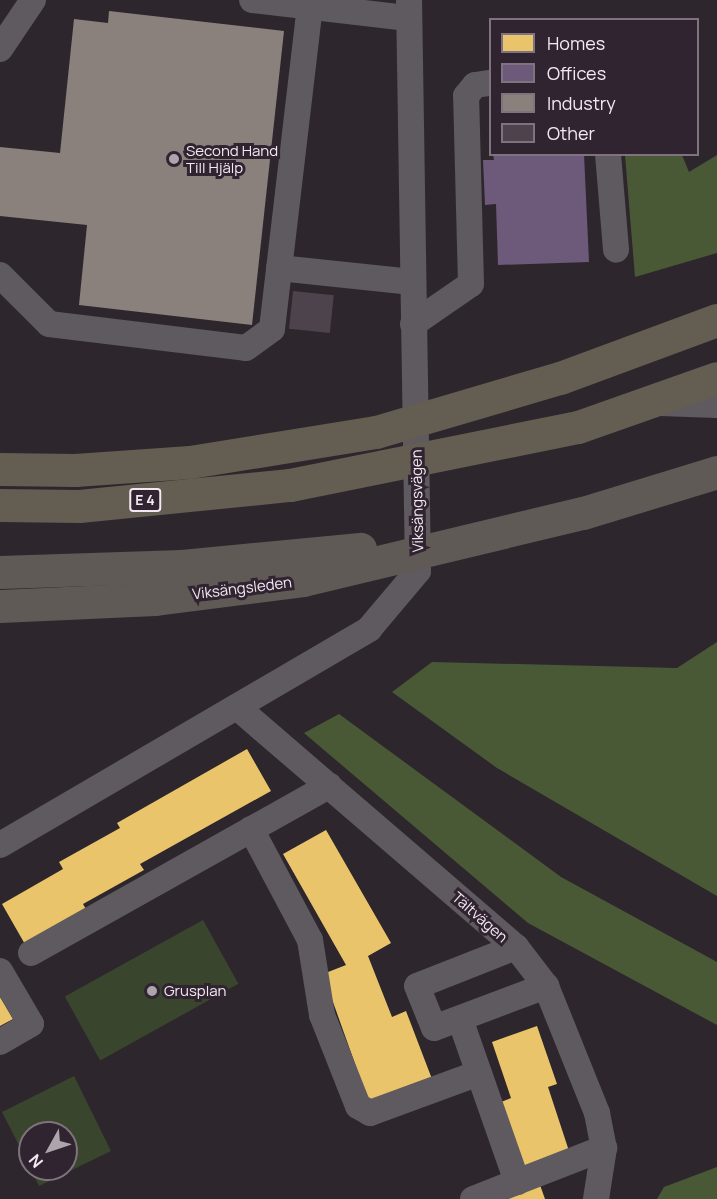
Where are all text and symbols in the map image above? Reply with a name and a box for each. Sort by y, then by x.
legend [489,18,699,156]
text: Homes [547,31,605,55]
text: Offices [547,61,606,85]
text: Industry [547,91,616,115]
text: Other [547,121,595,145]
place label: Second Hand Till Hjälp [186,141,278,176]
marker: Second Hand Till Hjälp [167,152,181,166]
street label: Viksängsvägen [407,449,427,553]
road number: E 4 [128,489,162,511]
street label: Viksängsleden [191,573,293,603]
street label: Tältvägen [449,888,511,946]
place label: Grusplan [164,982,226,1000]
marker: Grusplan [145,984,159,998]
north arrow [18,1121,78,1181]
text: N [24,1150,48,1173]

